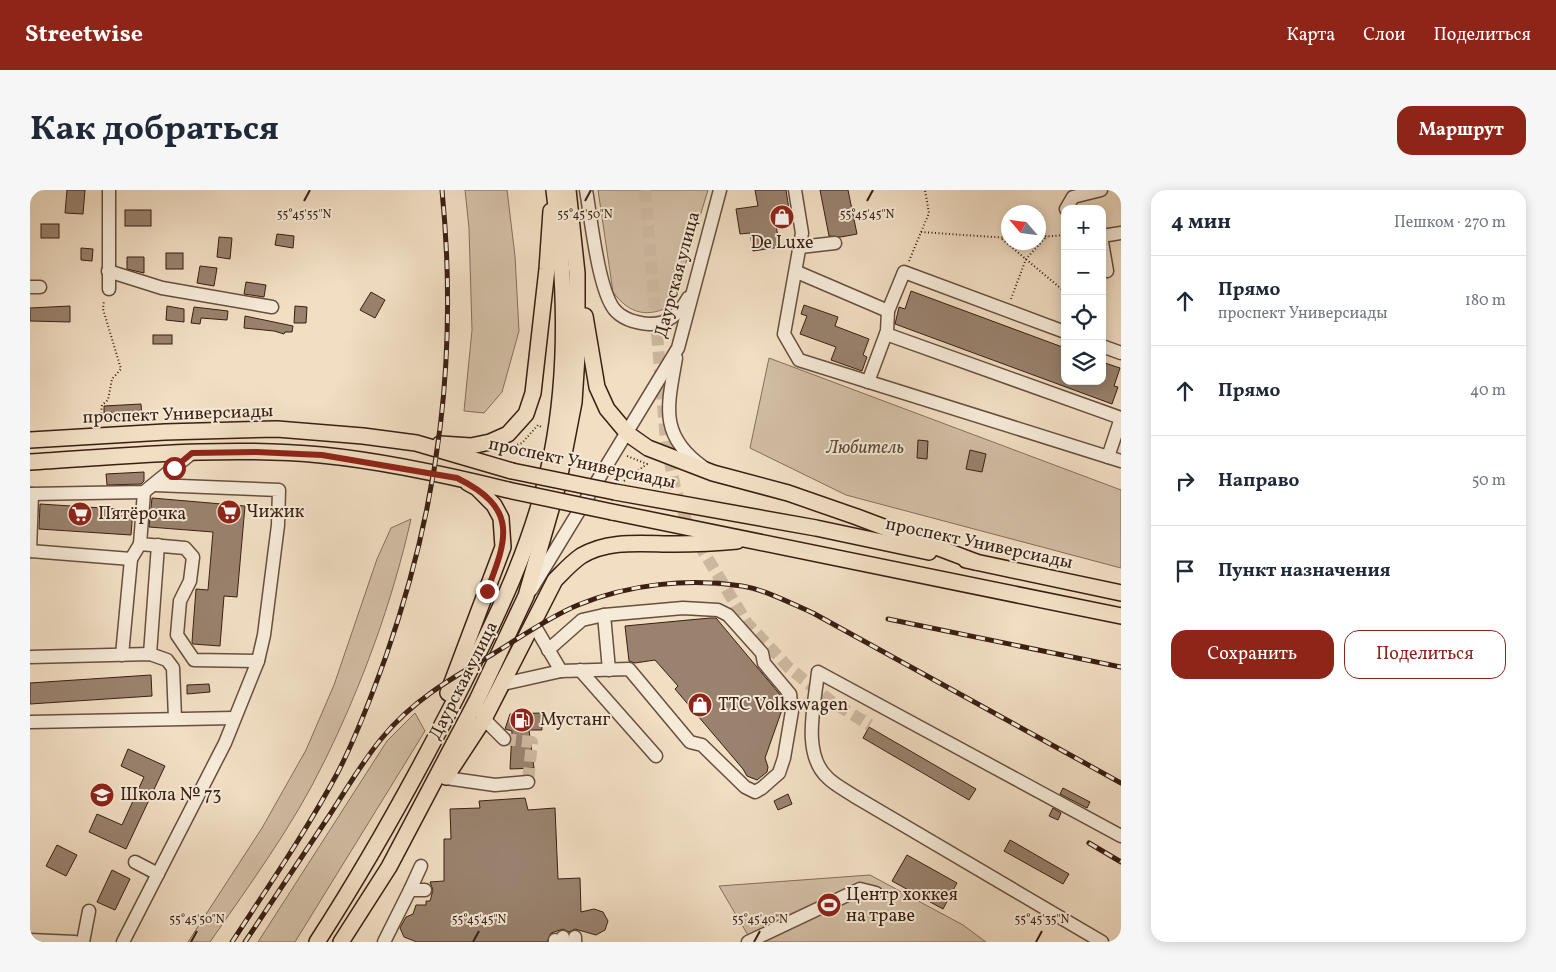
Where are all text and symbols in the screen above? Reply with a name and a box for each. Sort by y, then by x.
text: Streetwise [25,18,143,52]
text: Карта [1287,23,1335,48]
text: Слои [1363,23,1405,48]
text: Поделиться [1433,23,1531,48]
text: Как добраться [30,106,279,154]
button: Маршрут [1397,106,1526,155]
shop icon: De Luxe [769,204,795,230]
north arrow [1001,205,1046,250]
map controls [1061,205,1106,385]
button: + [1061,205,1106,250]
text: 55°45'55"N [277,207,331,223]
text: 55°45'50"N [557,207,613,223]
text: 55°45'45"N [840,207,894,223]
text: 4 мин [1171,208,1231,237]
street label: Даурская улица [649,209,707,341]
text: Пешком · 270 m [1394,212,1506,234]
place label: De Luxe [750,231,814,256]
button: − [1061,250,1106,295]
text: Прямо [1218,277,1280,303]
icon: ahead [1171,287,1199,315]
text: 180 m [1465,290,1506,312]
button: locate [1061,295,1106,340]
text: проспект Универсиады [1218,303,1388,325]
button: layers [1061,340,1106,385]
icon: ahead [1171,377,1199,405]
text: Прямо [1218,378,1280,404]
text: 40 m [1470,380,1506,402]
street label: проспект Универсиады [82,399,274,431]
street label: проспект Универсиады [486,432,678,496]
park label: Любитель [825,436,904,461]
route start [163,457,186,480]
icon: right [1171,467,1199,495]
text: Направо [1218,468,1300,494]
text: 50 m [1472,470,1506,492]
supermarket icon: Чижик [216,499,242,525]
place label: Чижик [246,500,305,525]
supermarket icon: Пятёрочка [67,501,93,527]
place label: Пятёрочка [98,502,186,527]
street label: проспект Универсиады [883,512,1075,576]
icon: arrive [1171,557,1199,585]
text: Пункт назначения [1218,558,1391,584]
route end [476,580,499,603]
street label: Даурская улица [423,617,505,745]
button: Сохранить [1171,630,1334,679]
button: Поделиться [1344,630,1506,679]
shop icon: ТТС Volkswagen [687,692,713,718]
place label: ТТС Volkswagen [718,693,848,718]
fuel station icon: Мустанг [509,707,535,733]
place label: Мустанг [540,708,610,733]
school or university icon: Школа № 73 [89,782,115,808]
place label: Школа № 73 [120,783,222,808]
place label: Центр хоккея на траве [846,883,958,929]
sports icon: Центр хоккея на траве [816,892,842,918]
text: 55°45'50"N [169,912,225,928]
text: 55°45'45"N [452,912,506,928]
text: 55°45'40"N [732,912,788,928]
text: 55°45'35"N [1015,912,1070,928]

